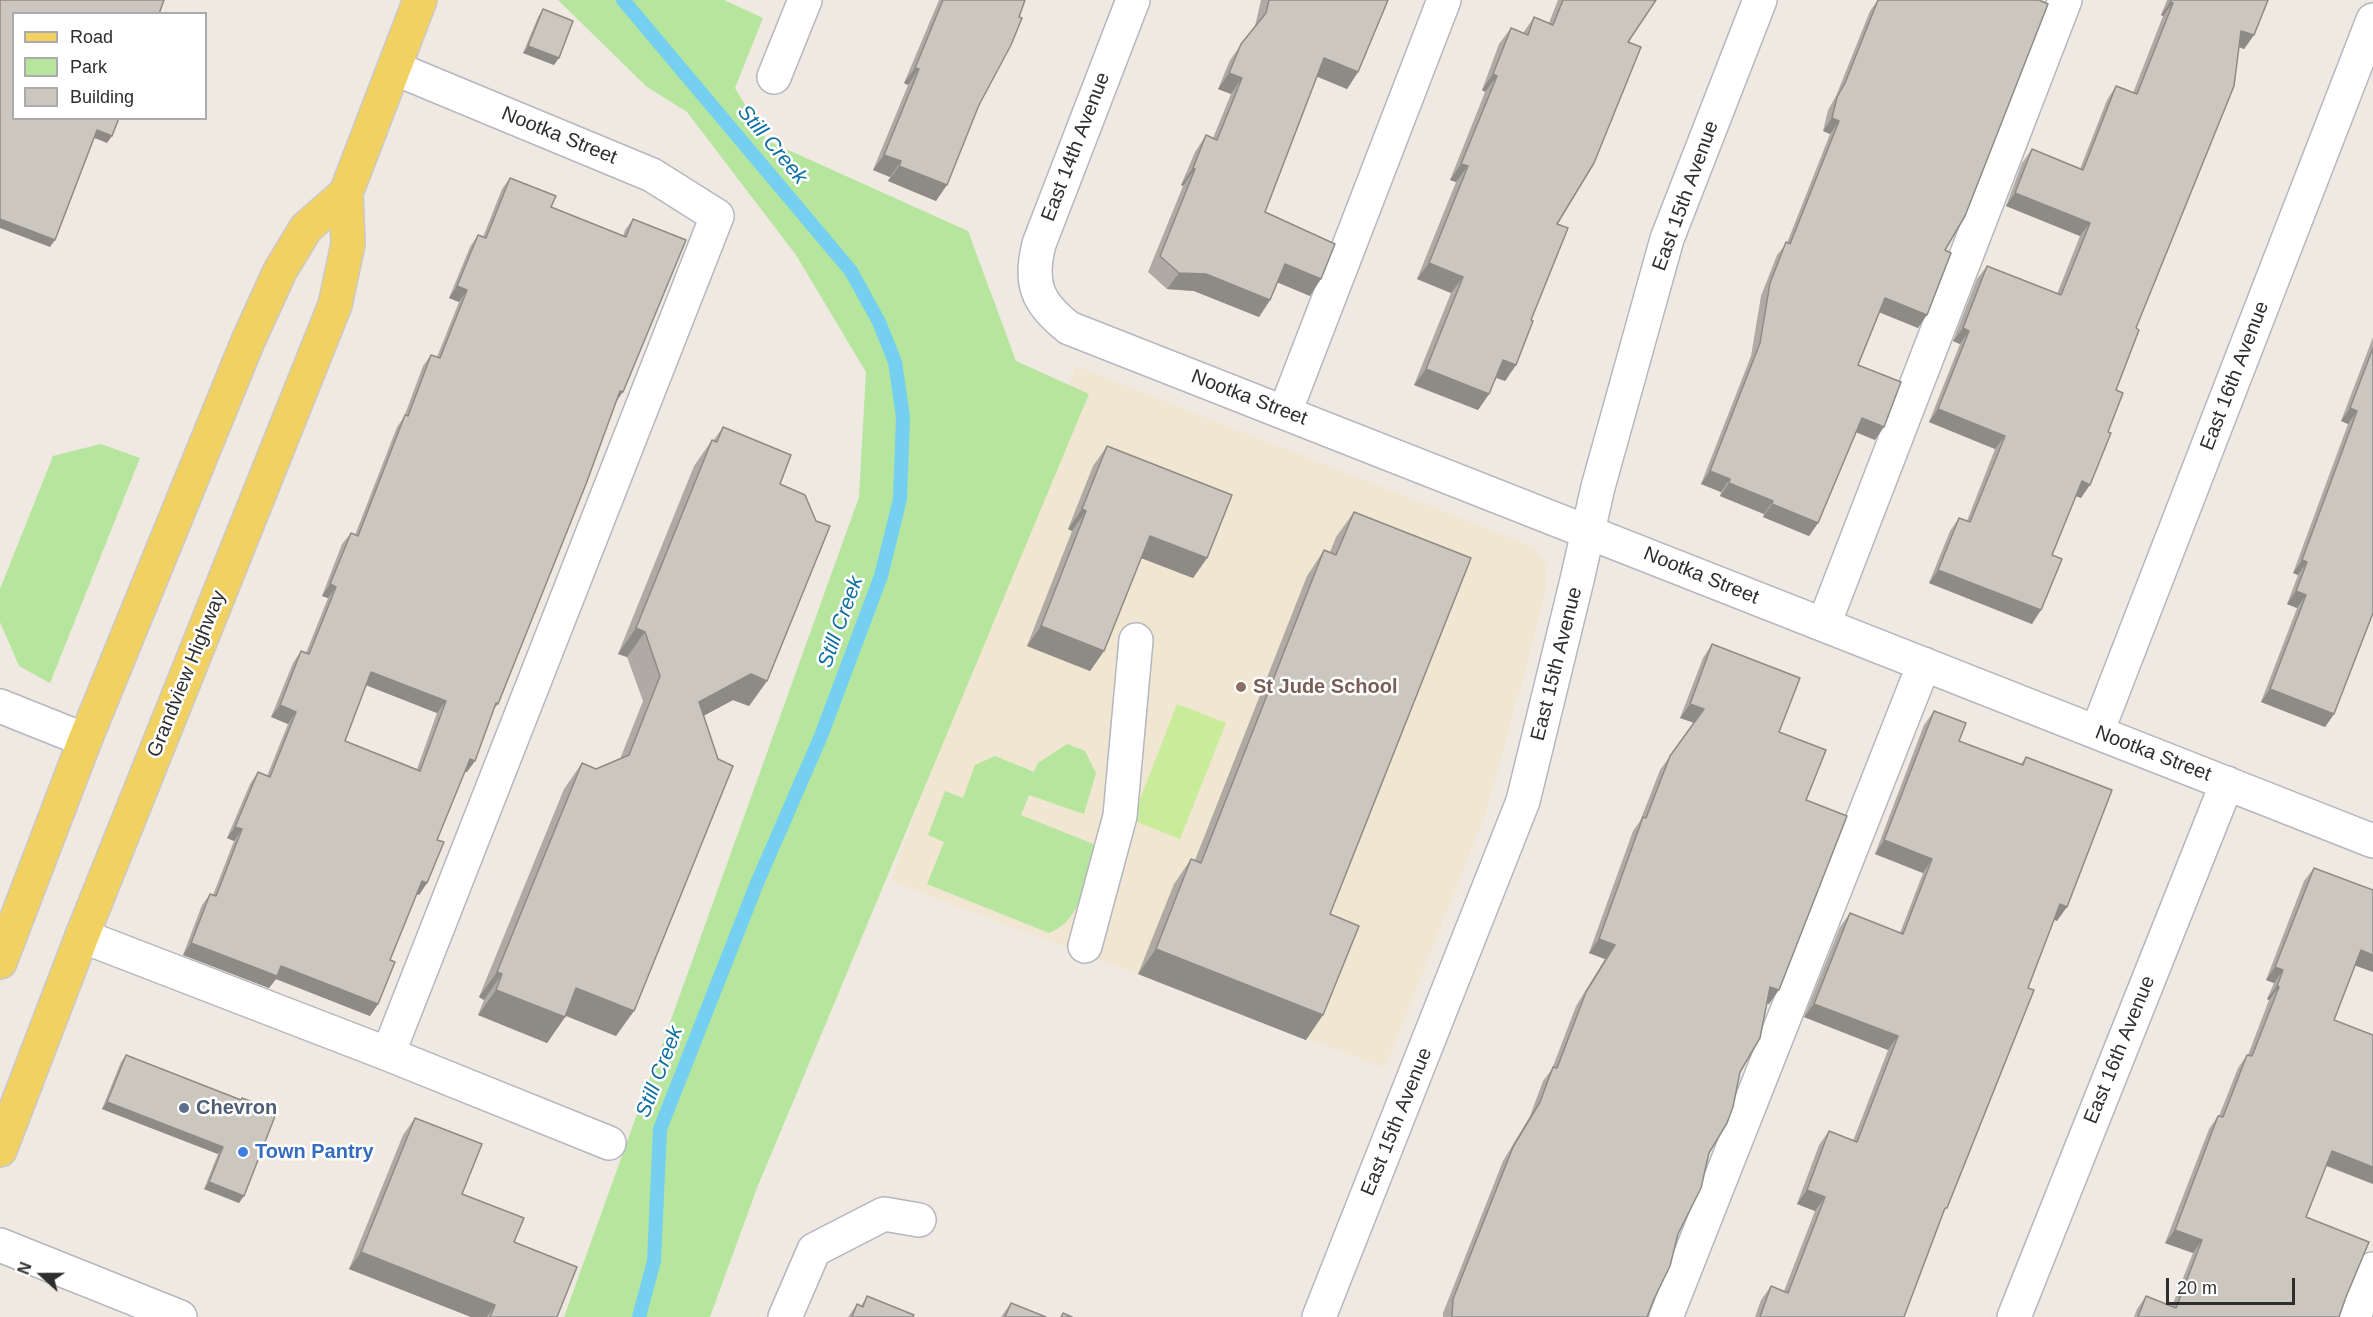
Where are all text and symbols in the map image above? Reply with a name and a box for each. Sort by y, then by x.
legend [12,12,207,120]
text: Road [70,27,113,47]
text: Park [70,57,107,77]
street label: East 14th Avenue [1037,69,1115,225]
text: Building [70,87,134,107]
water label: Still Creek [732,100,812,190]
street label: Nootka Street [498,102,620,170]
street label: East 15th Avenue [1648,118,1724,274]
street label: East 16th Avenue [2196,298,2274,454]
street label: Nootka Street [1188,365,1310,431]
street label: Nootka Street [1640,542,1762,610]
water label: Still Creek [813,573,869,671]
street label: East 15th Avenue [1526,585,1588,743]
street label: Grandview Highway [143,587,231,761]
place label: St Jude School [1253,675,1397,699]
marker: St Jude School [1234,680,1248,694]
street label: Nootka Street [2092,721,2214,787]
street label: East 16th Avenue [2079,972,2161,1128]
water label: Still Creek [631,1023,689,1121]
street label: East 15th Avenue [1356,1044,1438,1200]
place label: Chevron [196,1096,277,1120]
marker: Chevron [177,1101,191,1115]
place label: Town Pantry [255,1140,374,1164]
marker: Town Pantry [236,1145,250,1159]
north arrow [12,1245,72,1305]
text: N [15,1260,35,1277]
scale bar [2169,1266,2298,1304]
text: 20 m [2177,1278,2217,1298]

